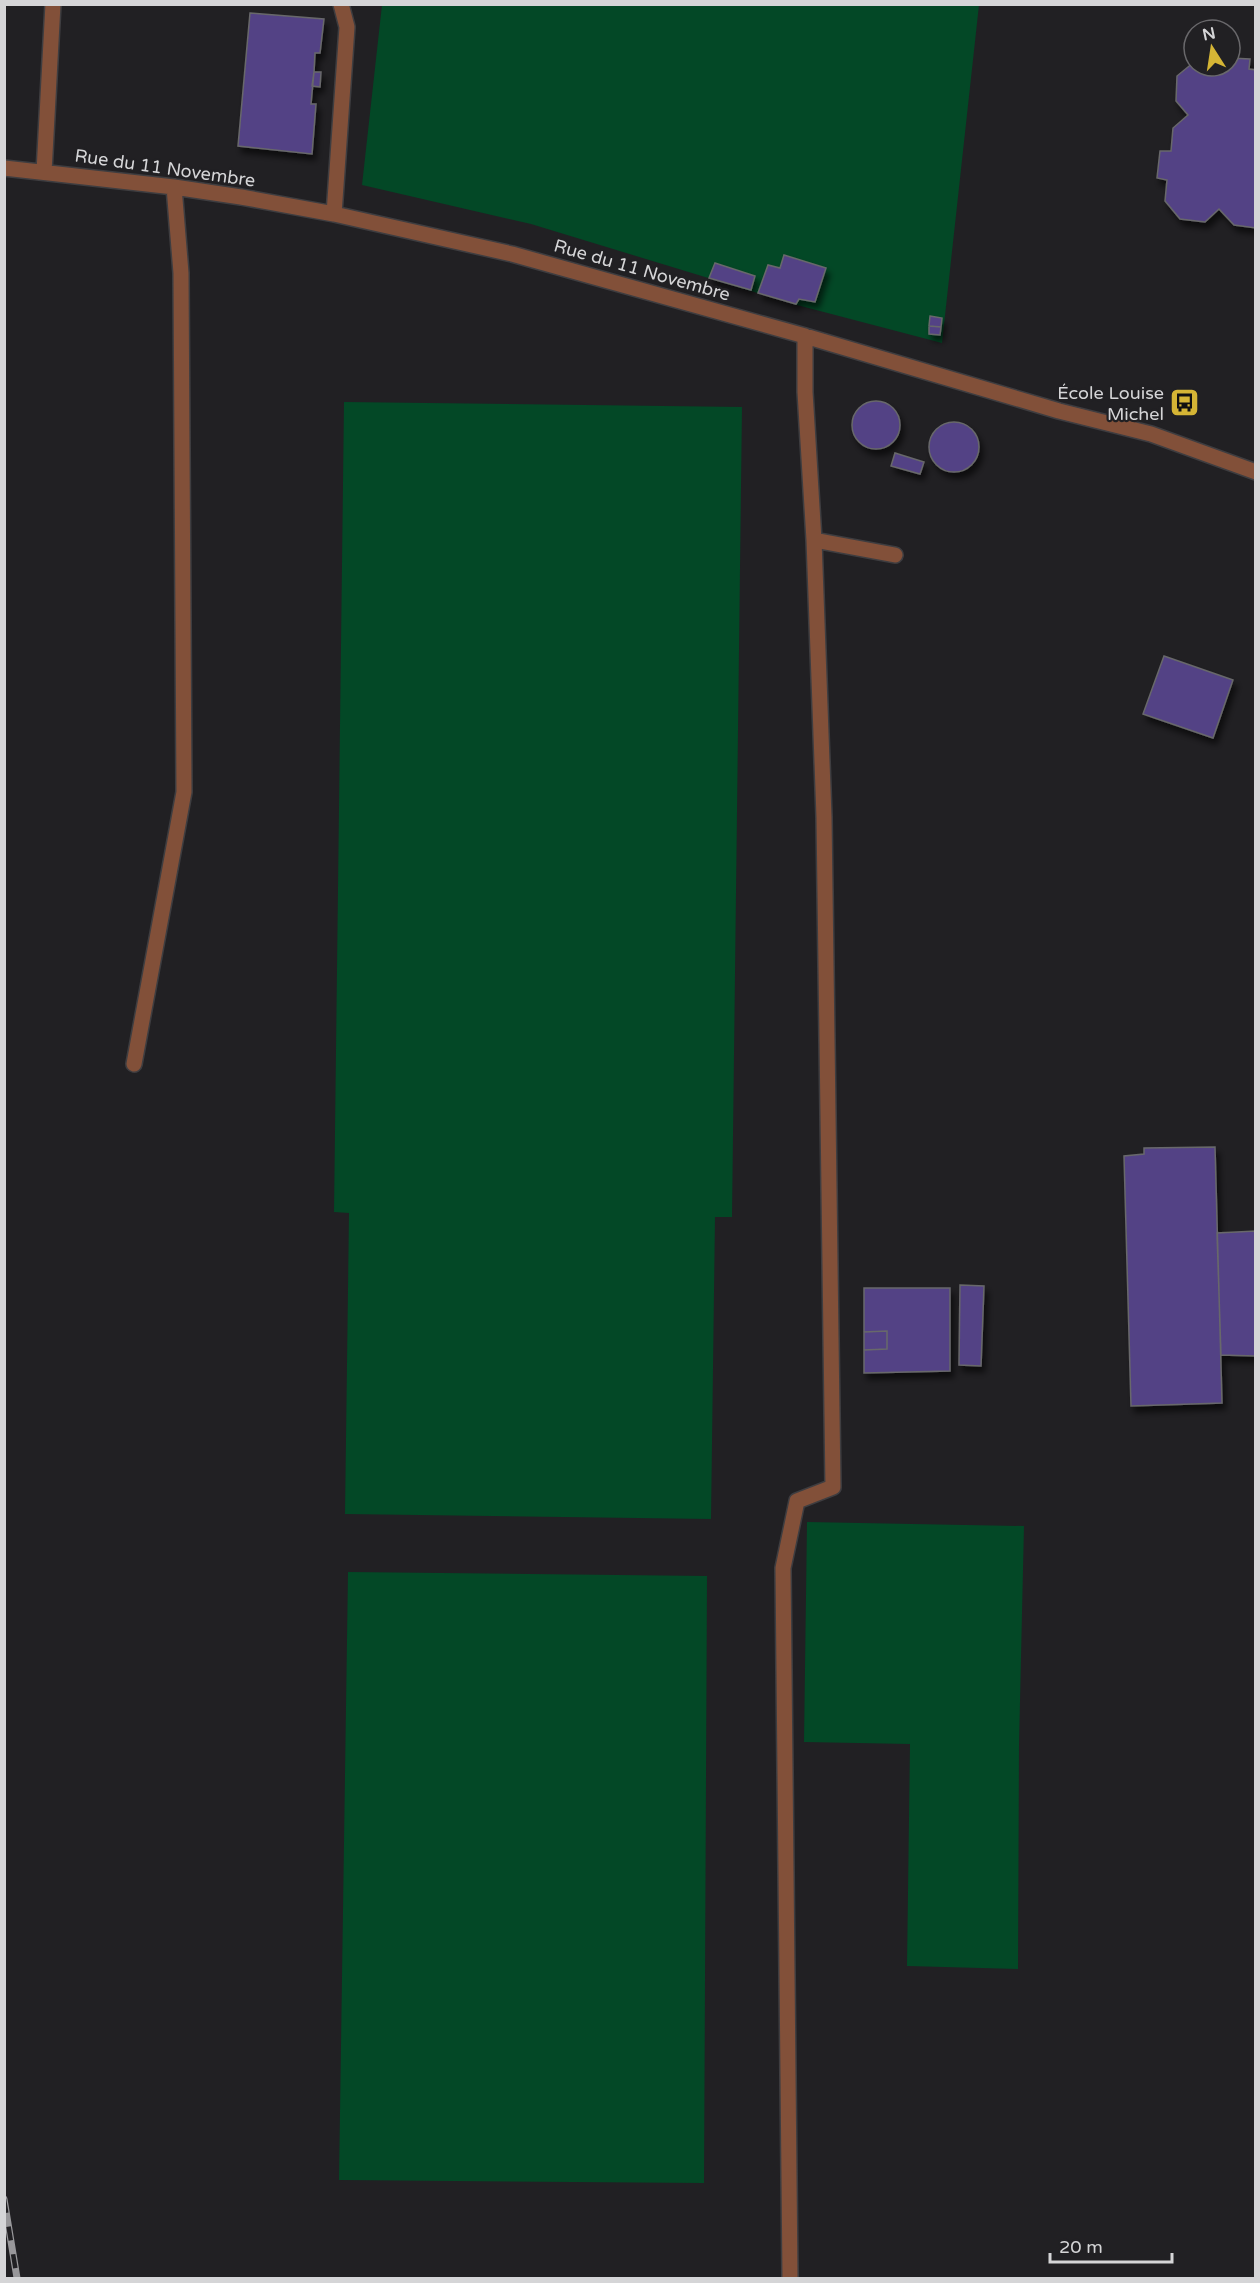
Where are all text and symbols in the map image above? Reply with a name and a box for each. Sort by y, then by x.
north arrow [1182,18,1242,78]
text: N [1201,23,1217,45]
street label: Rue du 11 Novembre [73,144,257,192]
street label: Rue du 11 Novembre [551,234,733,306]
place label: École Louise Michel [1057,382,1164,425]
bus stop icon: École Louise Michel [1169,387,1201,419]
scale bar [1050,2226,1172,2264]
text: 20 m [1059,2236,1103,2258]

